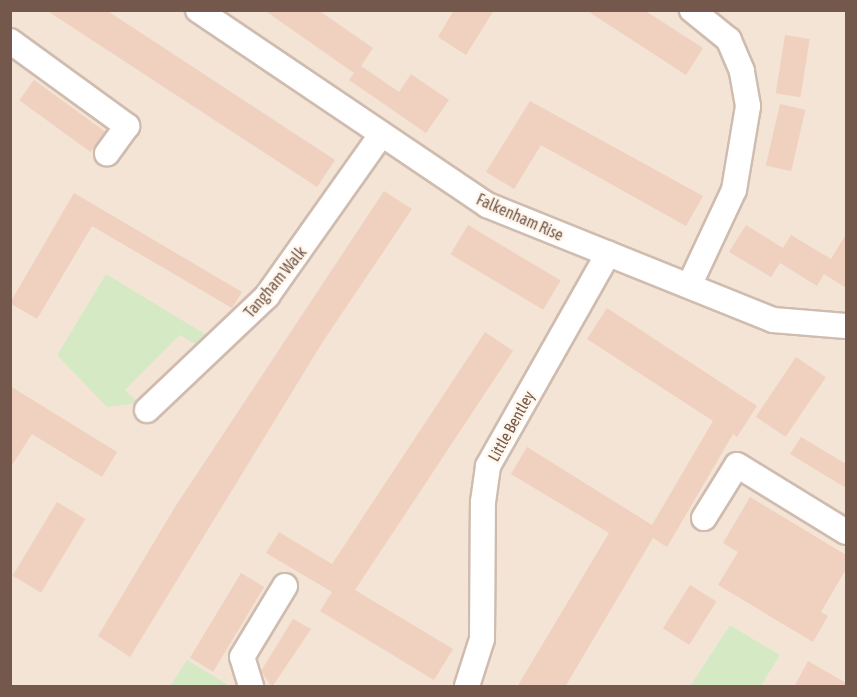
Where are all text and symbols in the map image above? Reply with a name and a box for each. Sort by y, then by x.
street label: Falkenham Rise [474,189,566,245]
street label: Tangham Walk [240,243,310,321]
street label: Little Bentley [484,387,538,465]

